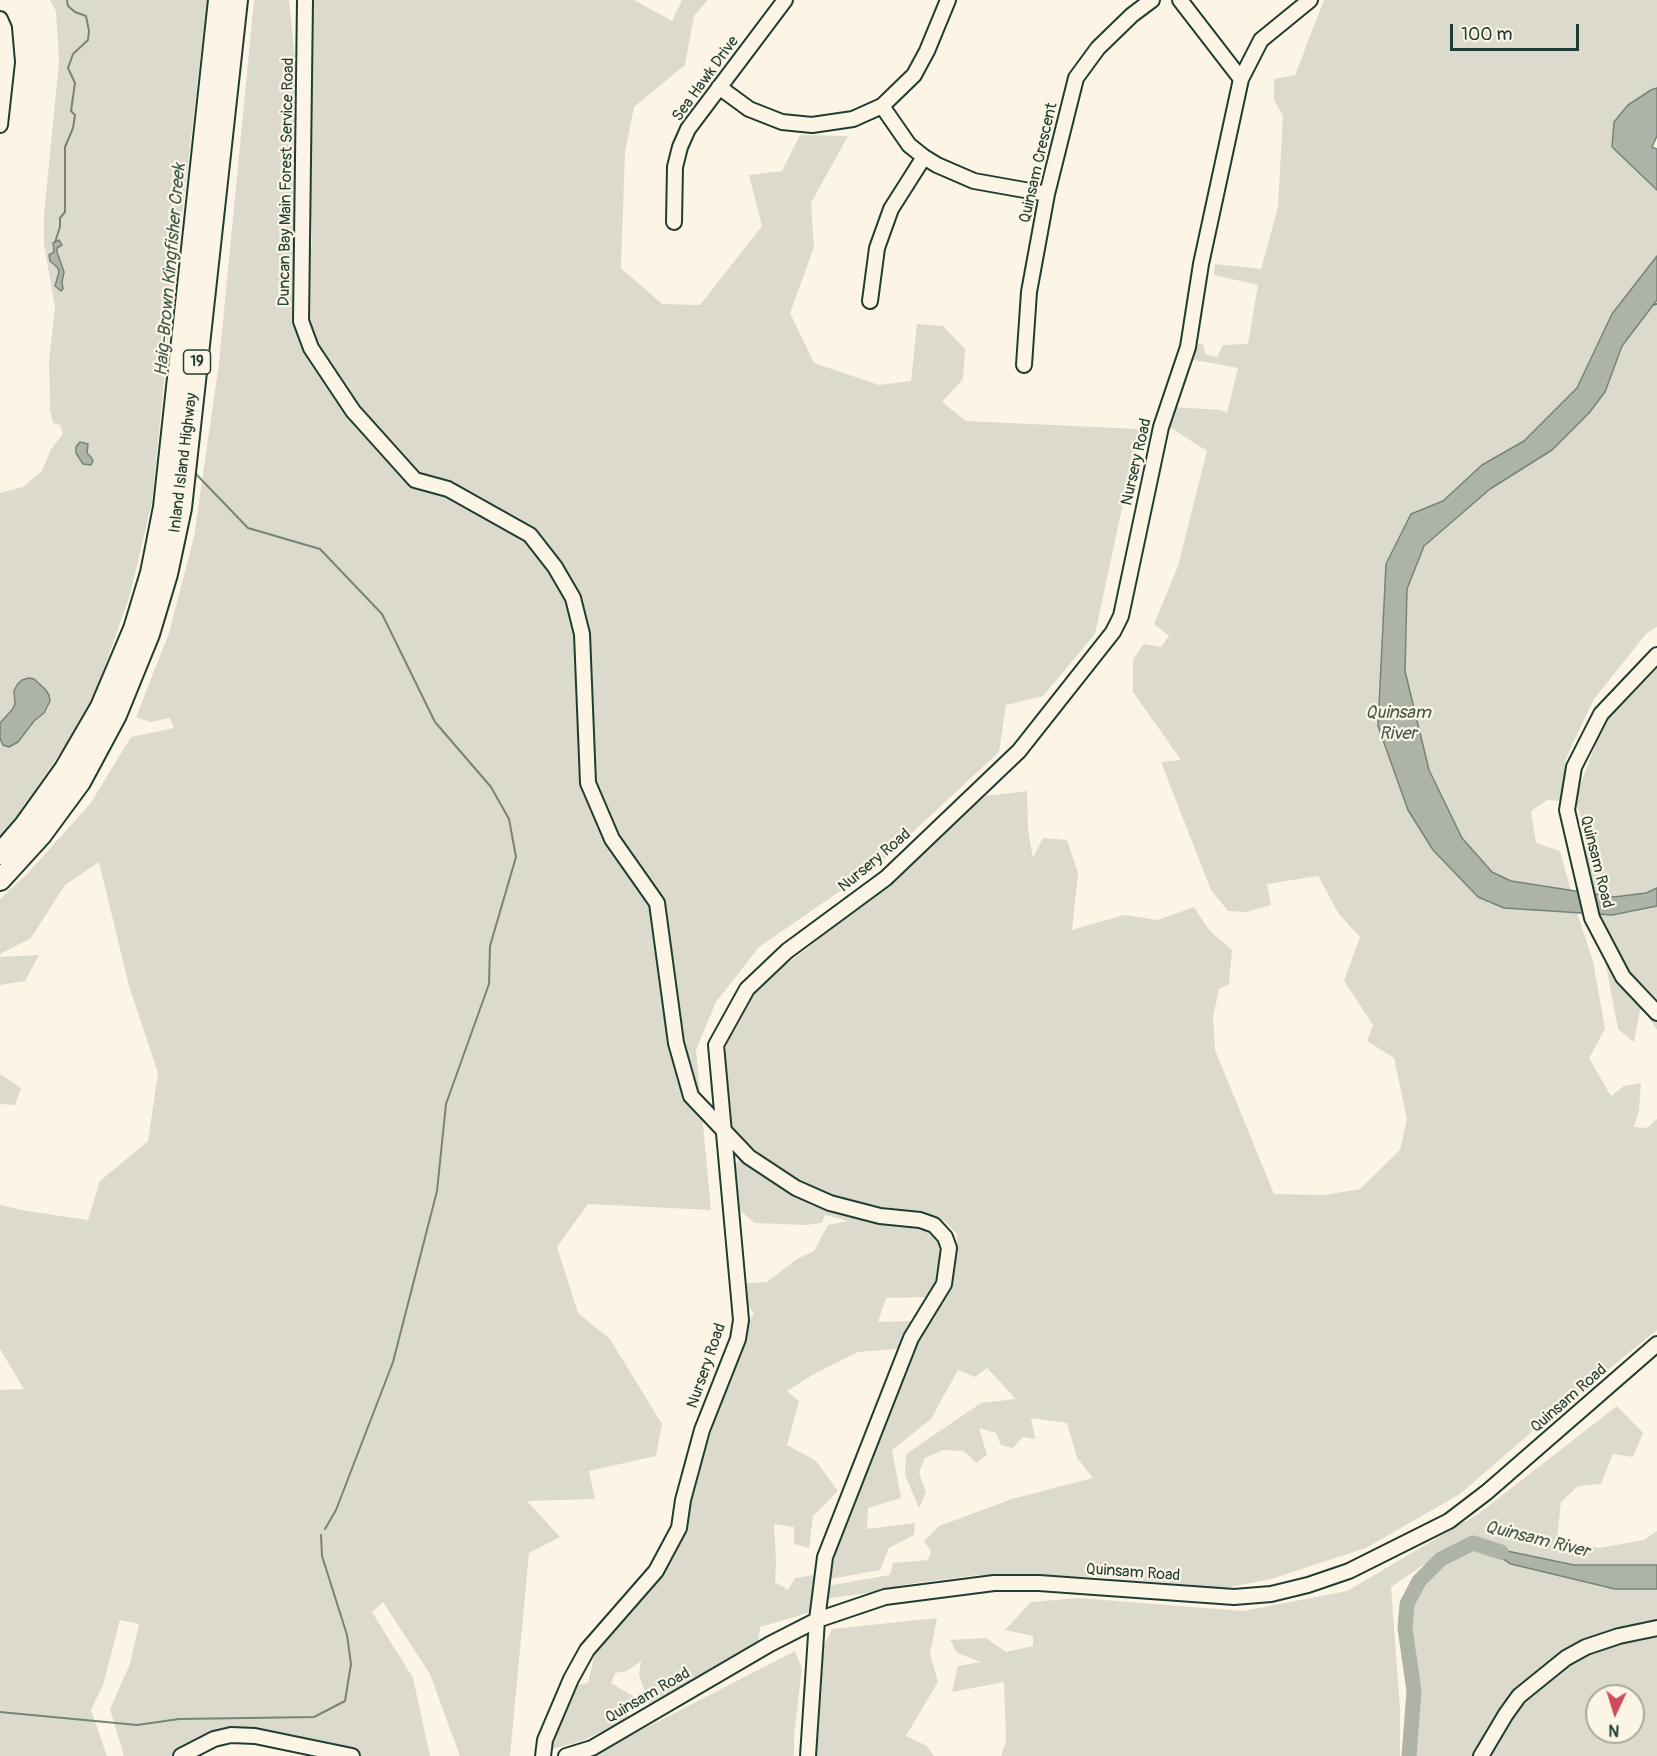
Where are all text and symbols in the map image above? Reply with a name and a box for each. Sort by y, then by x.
scale bar [1453,12,1582,50]
text: 100 m [1461,23,1513,46]
street label: Sea Hawk Drive [669,33,743,125]
street label: Duncan Bay Main Forest Service Road [275,57,299,307]
street label: Quinsam Crescent [1016,101,1062,225]
water label: Haig-Brown Kingfisher Creek [151,163,191,377]
road number: 19 [184,350,210,374]
street label: Inland Island Highway [166,392,202,534]
street label: Nursery Road [1118,417,1156,507]
water label: Quinsam River [1365,702,1431,744]
street label: Quinsam Road [1575,814,1617,910]
street label: Nursery Road [835,825,915,897]
street label: Nursery Road [683,1321,731,1411]
street label: Quinsam Road [1527,1361,1611,1437]
water label: Quinsam River [1483,1517,1591,1563]
street label: Quinsam Road [1085,1560,1181,1586]
street label: Quinsam Road [602,1664,694,1728]
north arrow [1585,1684,1645,1744]
text: N [1608,1720,1620,1740]

